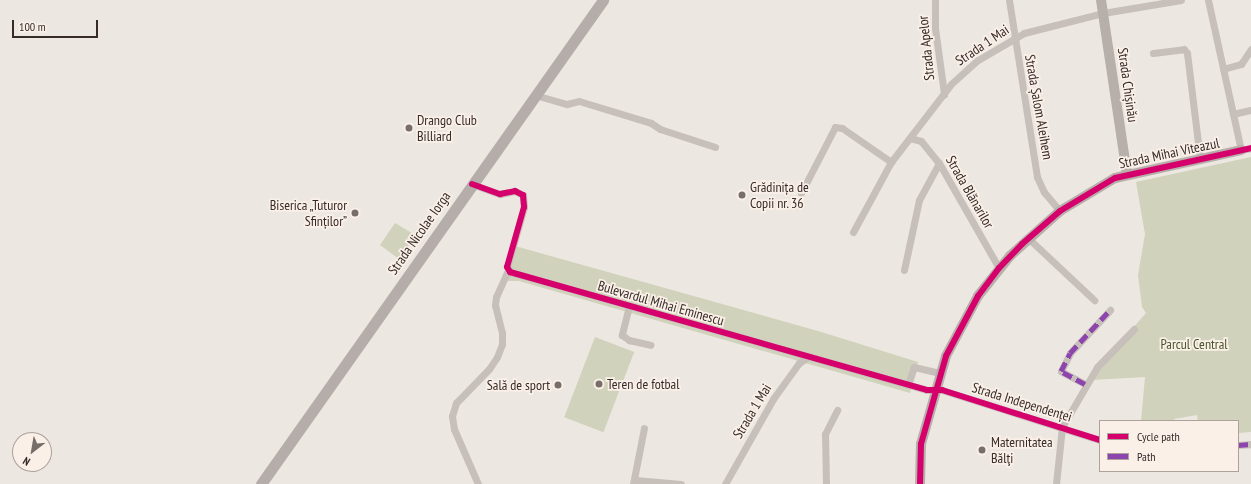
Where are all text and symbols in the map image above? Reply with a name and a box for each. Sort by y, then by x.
scale bar [14,12,100,38]
street label: Strada Apelor [914,15,938,81]
text: 100 m [19,19,46,34]
street label: Strada 1 Mai [952,21,1012,69]
street label: Strada Chișinău [1114,47,1142,123]
street label: Strada Șalom Aleihem [1021,53,1057,161]
place label: Drango Club Billiard [417,112,477,144]
marker: Drango Club Billiard [404,123,414,133]
street label: Strada Mihai Viteazul [1117,134,1221,172]
street label: Strada Blănarilor [942,153,998,231]
place label: Grădinița de Copii nr. 36 [750,179,809,212]
street label: Strada Nicolae Iorga [384,188,454,278]
marker: Grădinița de Copii nr. 36 [737,190,747,200]
place label: Biserica „Tuturor Sfinților” [269,197,347,230]
marker: Biserica „Tuturor Sfinților” [350,208,360,218]
street label: Bulevardul Mihai Eminescu [596,277,726,329]
park label: Parcul Central [1160,336,1228,352]
place label: Teren de fotbal [607,376,679,392]
place label: Sală de sport [487,377,550,393]
marker: Teren de fotbal [594,379,604,389]
street label: Strada Independenței [970,379,1074,425]
marker: Sală de sport [553,380,563,390]
street label: Strada 1 Mai [729,381,775,441]
legend [1099,420,1239,472]
text: Cycle path [1137,429,1180,444]
north arrow [12,432,52,472]
place label: Maternitatea Bălţi [991,434,1053,466]
marker: Maternitatea Bălţi [976,444,988,456]
text: Path [1137,449,1155,464]
text: N [20,454,32,469]

